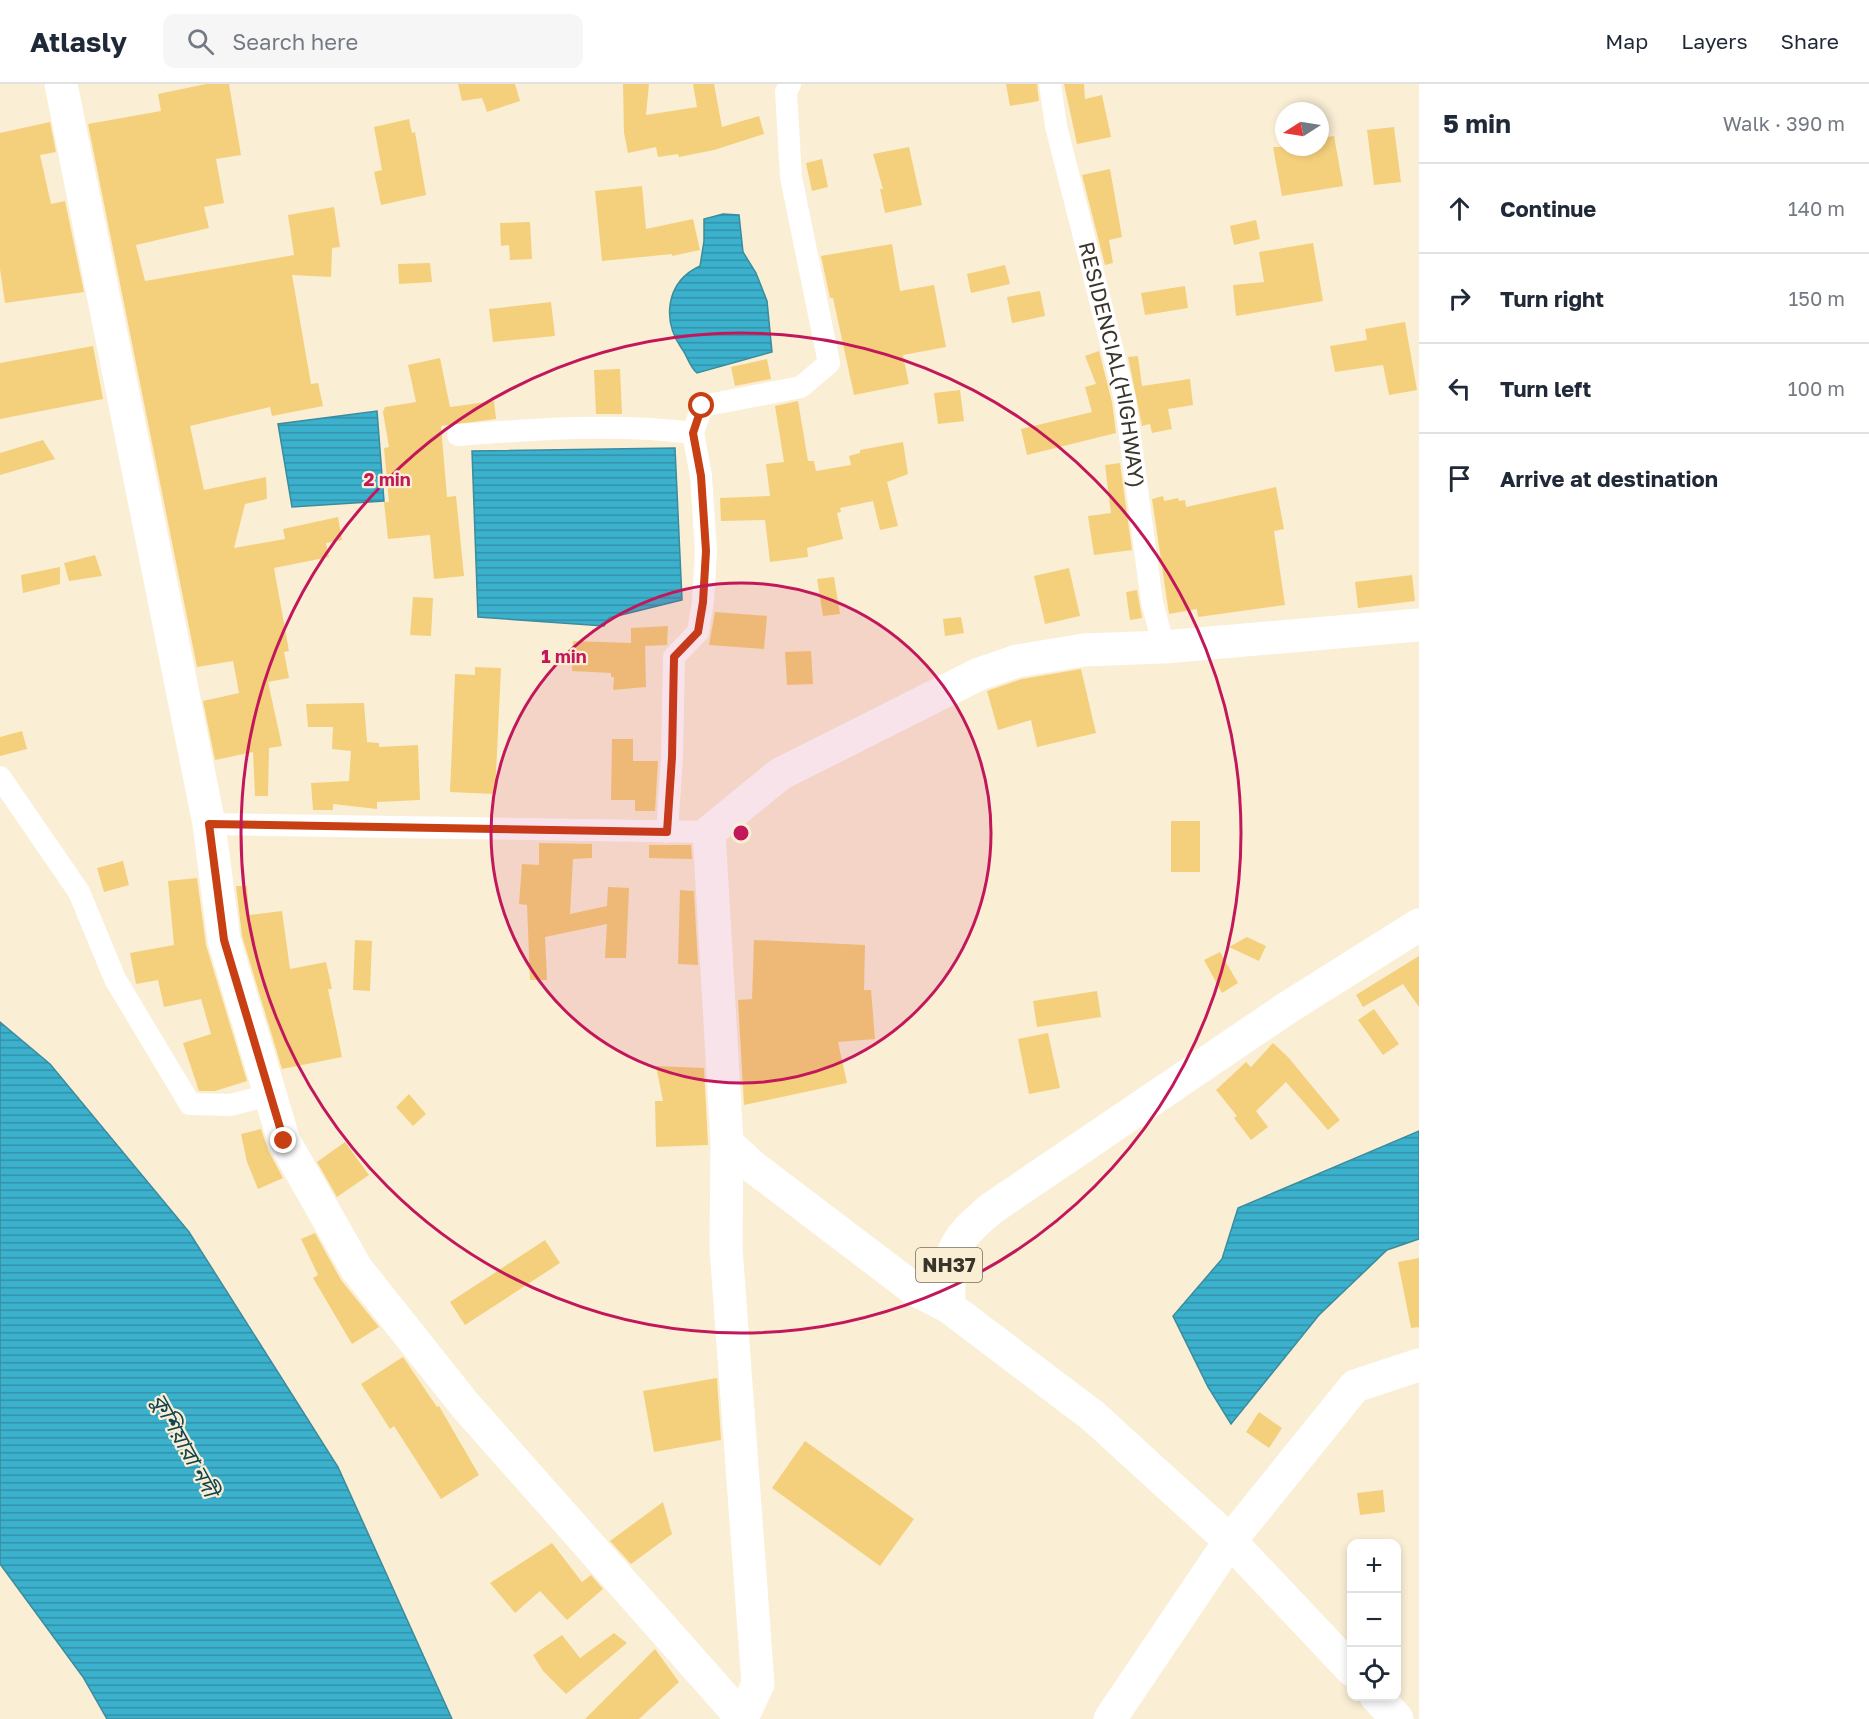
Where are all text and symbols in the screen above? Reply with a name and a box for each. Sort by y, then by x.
search box [163,14,583,68]
text: Atlasly [30,25,127,58]
icon: search [184,25,217,58]
text: Search here [232,28,358,55]
text: Map [1605,28,1648,54]
text: Layers [1681,28,1748,54]
text: Share [1781,28,1839,54]
north arrow [1275,102,1329,156]
text: 5 min [1443,108,1511,139]
text: Walk · 390 m [1723,111,1845,135]
icon: ahead [1443,192,1476,225]
text: Continue [1500,195,1596,222]
text: 140 m [1788,196,1845,220]
street label: RESIDENCIAL(HIGHWAY) [1074,239,1151,489]
icon: right [1443,282,1476,315]
text: Turn right [1500,285,1604,312]
text: 150 m [1789,286,1845,310]
icon: left [1443,372,1476,405]
text: Turn left [1500,375,1591,402]
text: 100 m [1788,376,1845,400]
route start [688,392,714,418]
icon: arrive [1443,462,1476,495]
text: Arrive at destination [1500,465,1718,492]
text: 2 min [363,468,411,490]
text: 1 min [541,645,587,667]
centre of rings [731,823,751,843]
route end [270,1127,296,1153]
road number: NH37 [916,1248,982,1282]
water label: কুশিয়ারা নদী [145,1388,227,1505]
map controls [1347,1539,1401,1701]
button: + [1347,1539,1401,1593]
button: − [1347,1593,1401,1647]
button: locate [1347,1647,1401,1701]

